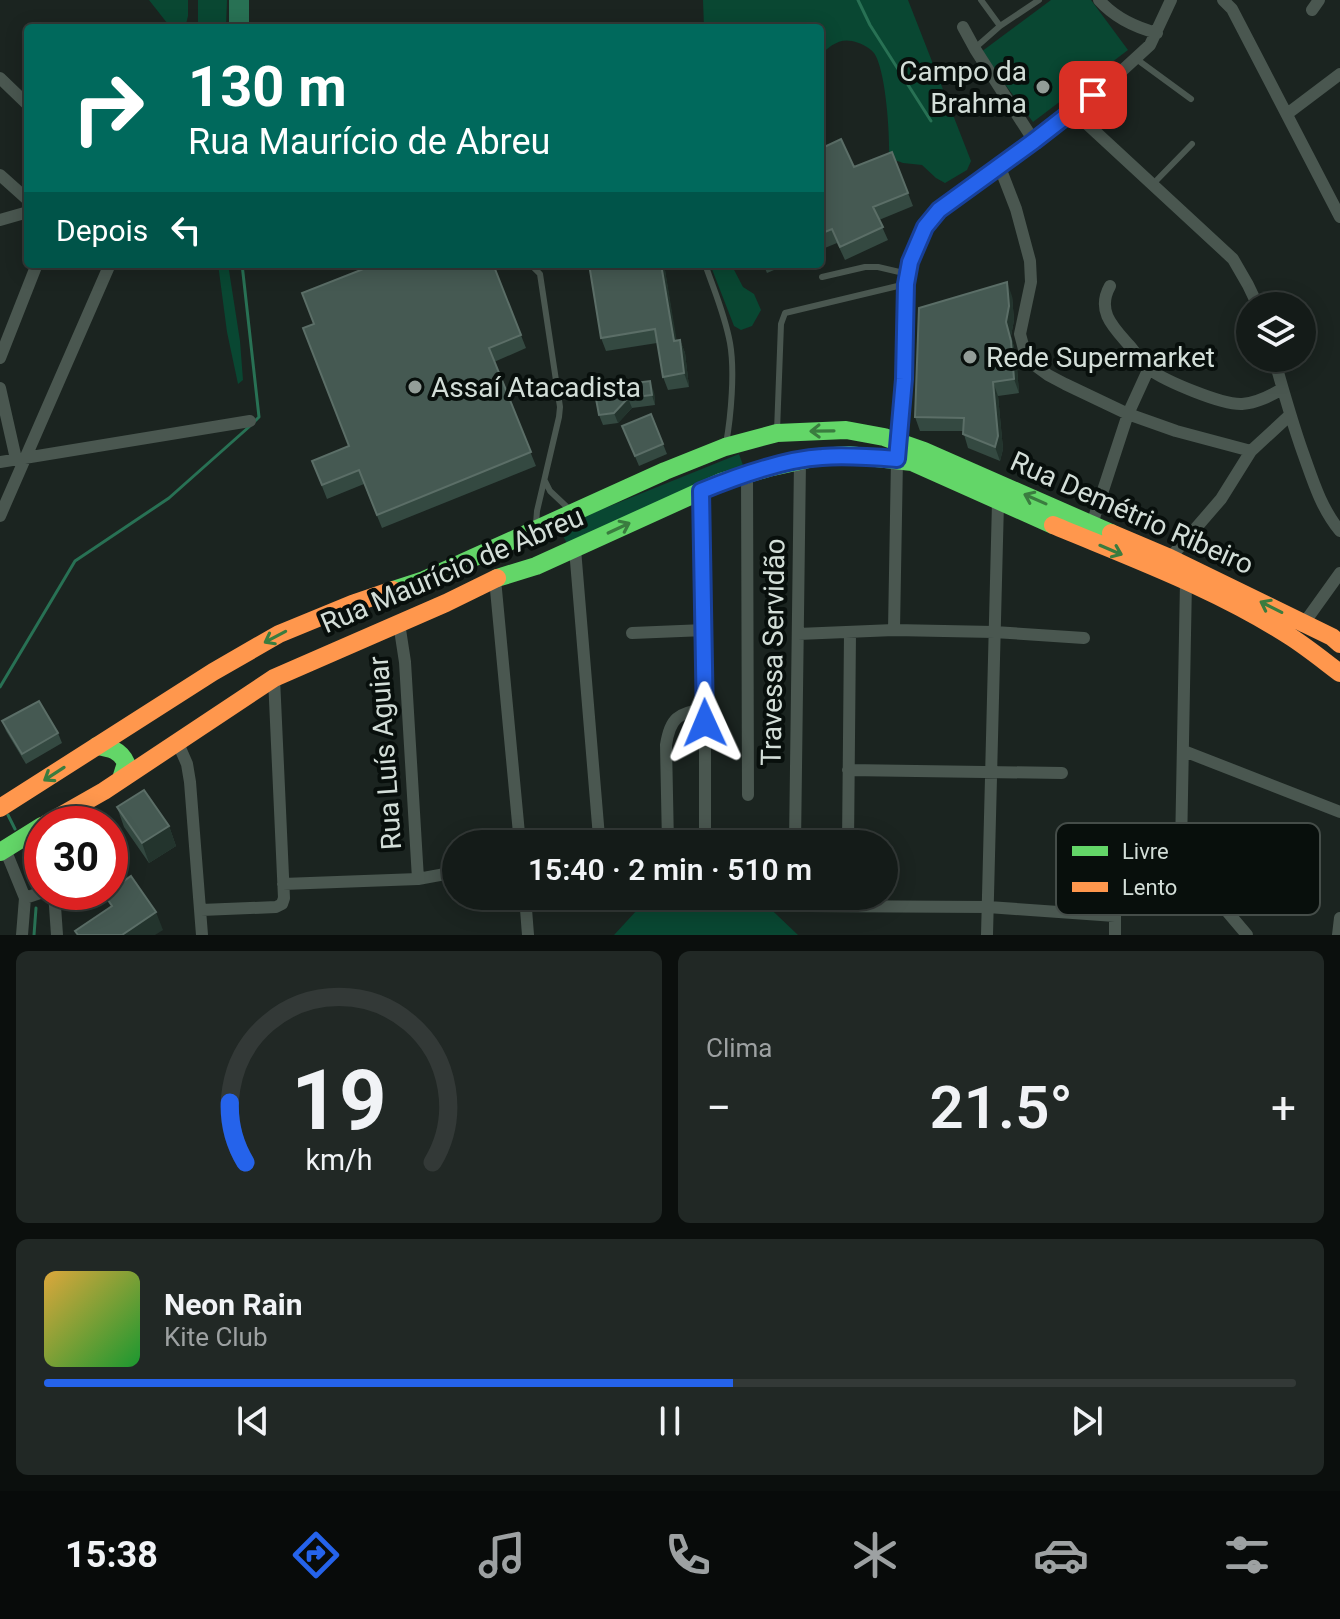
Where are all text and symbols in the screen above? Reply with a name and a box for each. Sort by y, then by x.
text: 130 m [188,54,347,120]
place label: Campo da Brahma [899,55,1027,120]
icon: right [56,56,160,160]
pin [1059,61,1127,129]
icon: arrive [1071,73,1115,117]
marker: Campo da Brahma [1034,78,1052,96]
text: Rua Maurício de Abreu [188,121,550,163]
icon: left [164,208,208,252]
text: Depois [56,213,148,248]
map controls [1236,292,1316,372]
button: layers [1236,292,1316,372]
place label: Rede Supermarket [986,341,1215,374]
marker: Rede Supermarket [961,348,979,366]
place label: Assaí Atacadista [431,371,641,404]
marker: Assaí Atacadista [406,378,424,396]
one-way arrow [809,423,836,438]
street label: Rua Demétrio Ribeiro [1005,445,1259,581]
one-way arrow [1023,491,1048,506]
street label: Rua Maurício de Abreu [316,500,588,640]
one-way arrow [606,520,631,535]
street label: Travessa Servidão [755,538,791,766]
one-way arrow [1099,543,1123,558]
one-way arrow [1260,599,1284,614]
one-way arrow [264,630,288,646]
street label: Rua Luís Aguiar [362,655,408,851]
position arrow [663,681,747,765]
one-way arrow [43,766,66,782]
speed limit sign: 30 [24,806,128,910]
legend [1056,823,1320,915]
text: Livre [1122,839,1169,864]
text: 15:40 · 2 min · 510 m [528,852,812,887]
text: Lento [1122,875,1177,900]
text: Clima [706,1033,773,1063]
text: 19 [291,1052,387,1149]
text: 21.5° [930,1072,1073,1143]
text: − [706,1082,731,1134]
text: + [1271,1082,1296,1134]
text: km/h [305,1143,373,1177]
text: Neon Rain [164,1287,303,1322]
text: Kite Club [164,1322,268,1352]
icon: previous [231,1399,275,1443]
icon: pause [648,1399,692,1443]
icon: next [1065,1399,1109,1443]
icon: directions [288,1527,344,1583]
icon: music [474,1527,530,1583]
icon: phone [660,1527,716,1583]
icon: climate [847,1527,903,1583]
icon: car [1033,1527,1089,1583]
icon: filters [1219,1527,1275,1583]
text: 15:38 [65,1534,158,1576]

